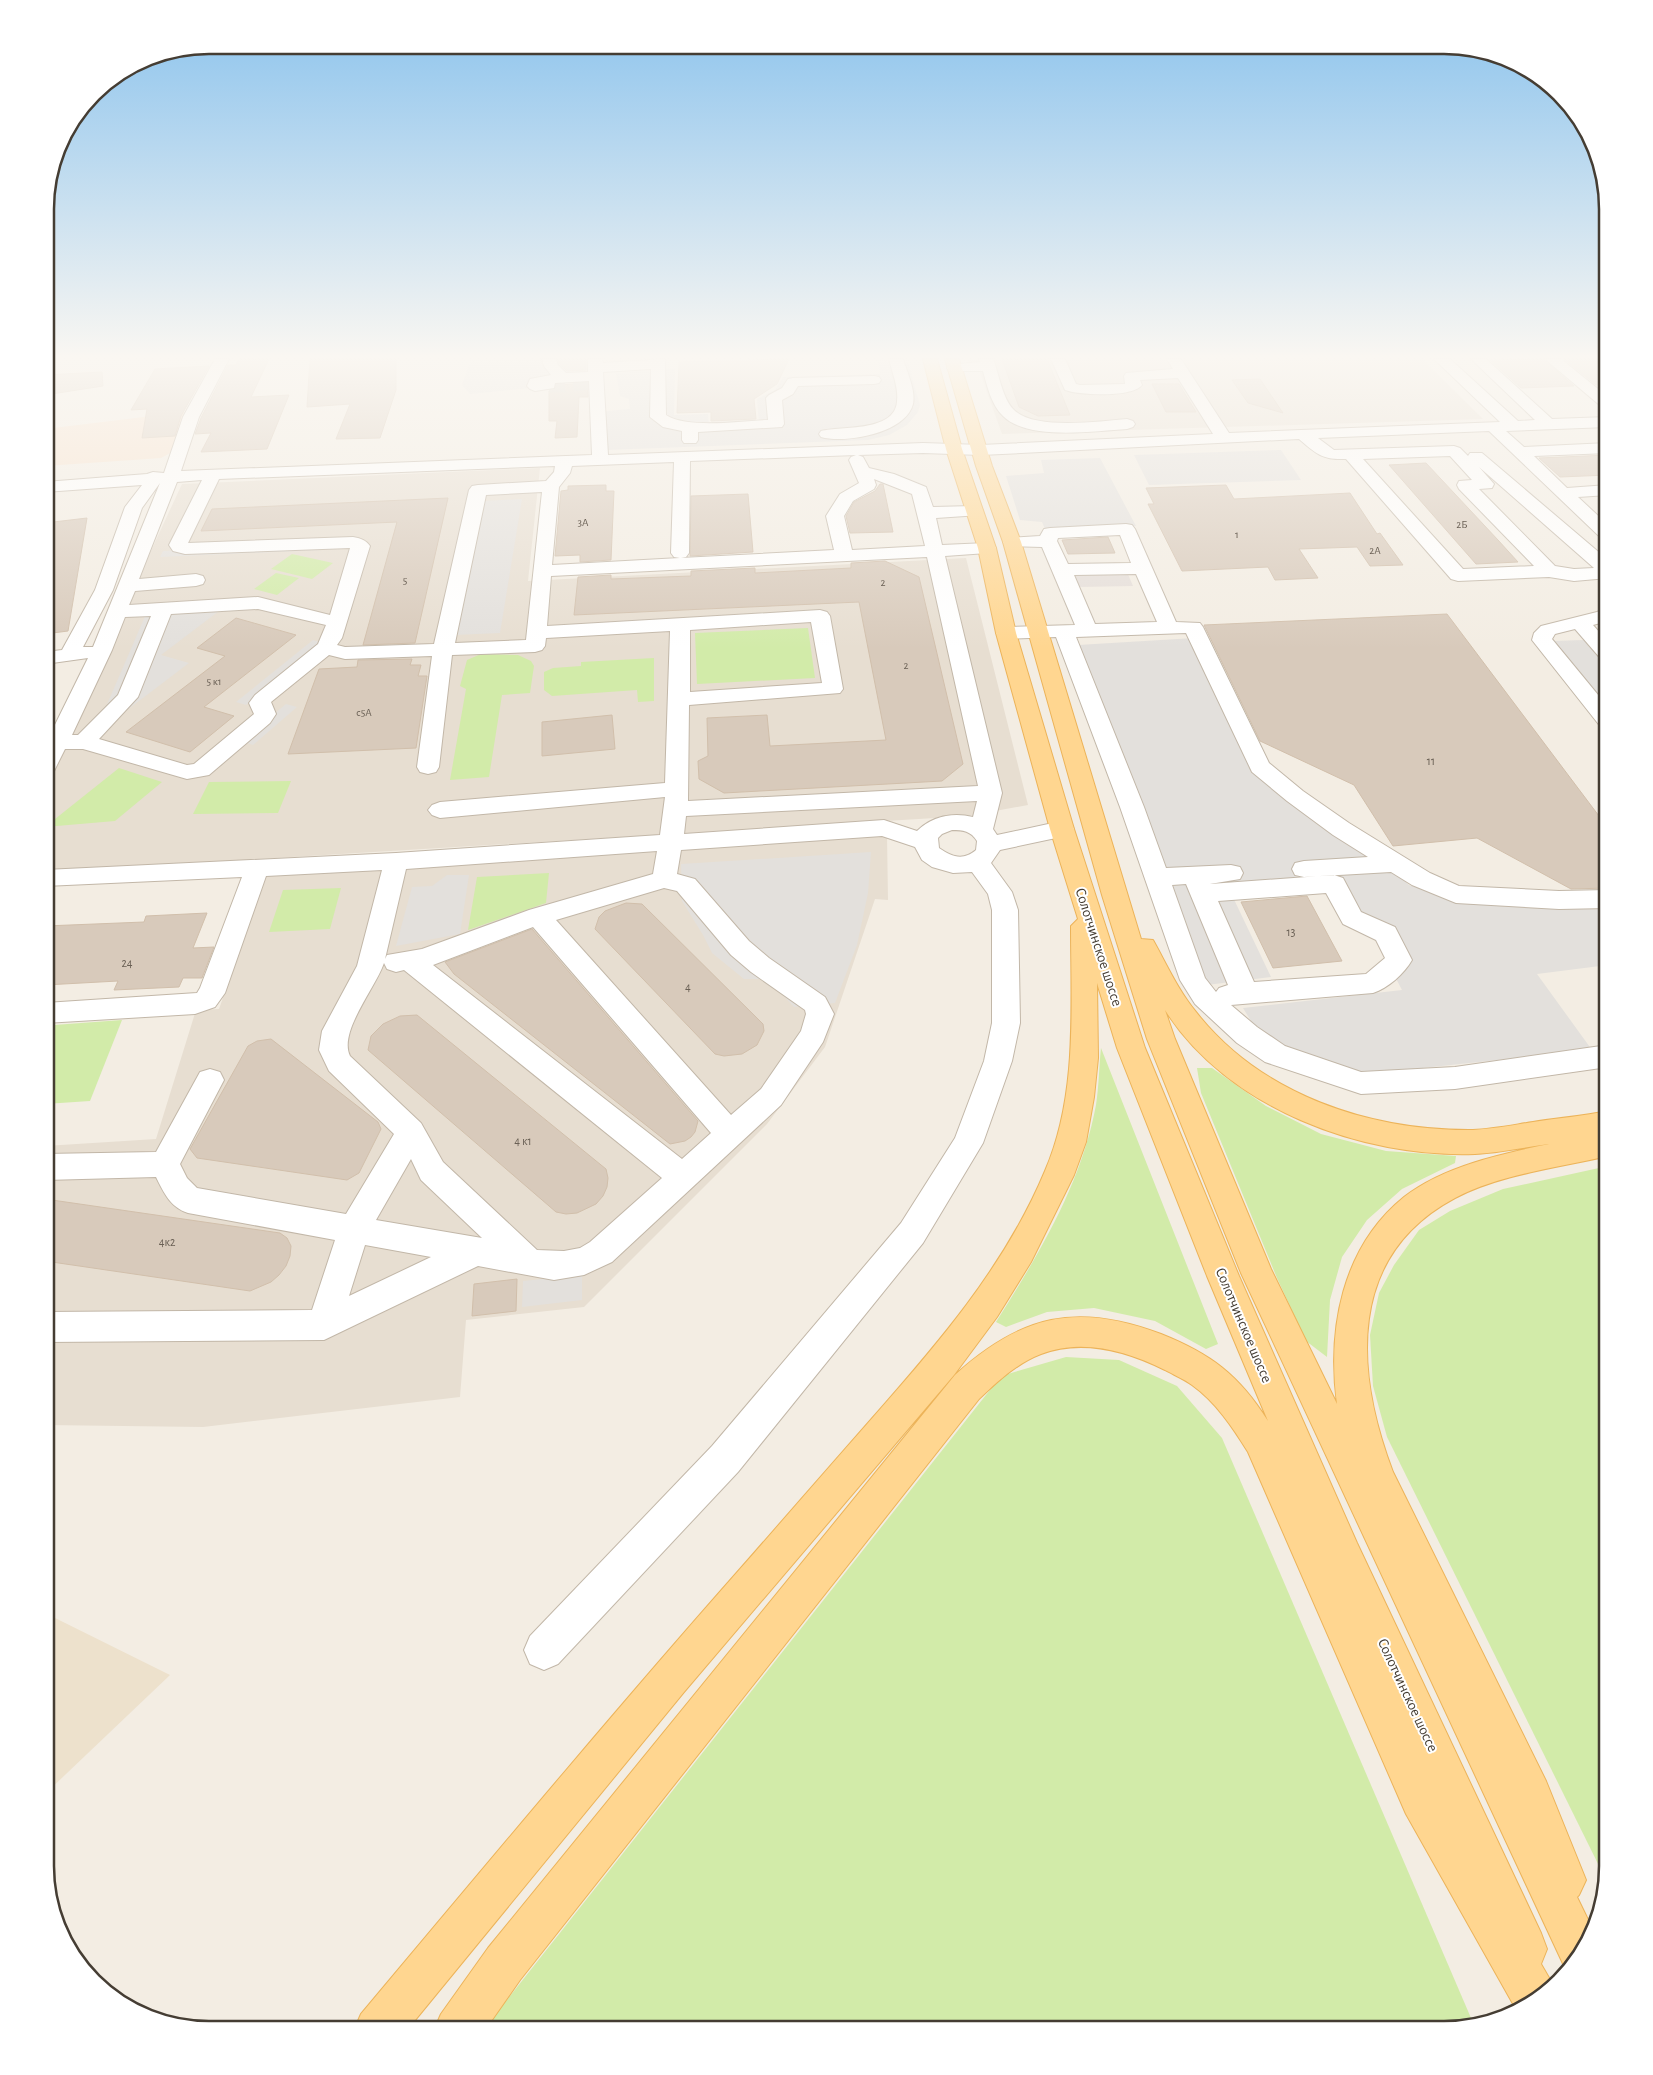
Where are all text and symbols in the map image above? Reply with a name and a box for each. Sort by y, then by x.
house number: 3А [578,517,589,528]
house number: 2Б [1456,519,1468,530]
house number: 1 [1235,529,1239,540]
house number: 2А [1369,545,1381,556]
house number: 5 [403,575,408,586]
house number: 2 [880,577,886,588]
house number: 2 [903,660,909,671]
house number: 5 к1 [206,676,222,687]
house number: с5А [356,707,372,718]
house number: 11 [1427,755,1435,767]
street label: Солотчинское шоссе [1072,886,1125,1008]
house number: 13 [1286,926,1296,938]
house number: 24 [121,957,133,969]
house number: 4 [685,981,691,993]
house number: 4 к1 [514,1135,532,1147]
house number: 4к2 [159,1236,176,1248]
street label: Солотчинское шоссе [1213,1265,1275,1385]
street label: Солотчинское шоссе [1375,1636,1440,1754]

